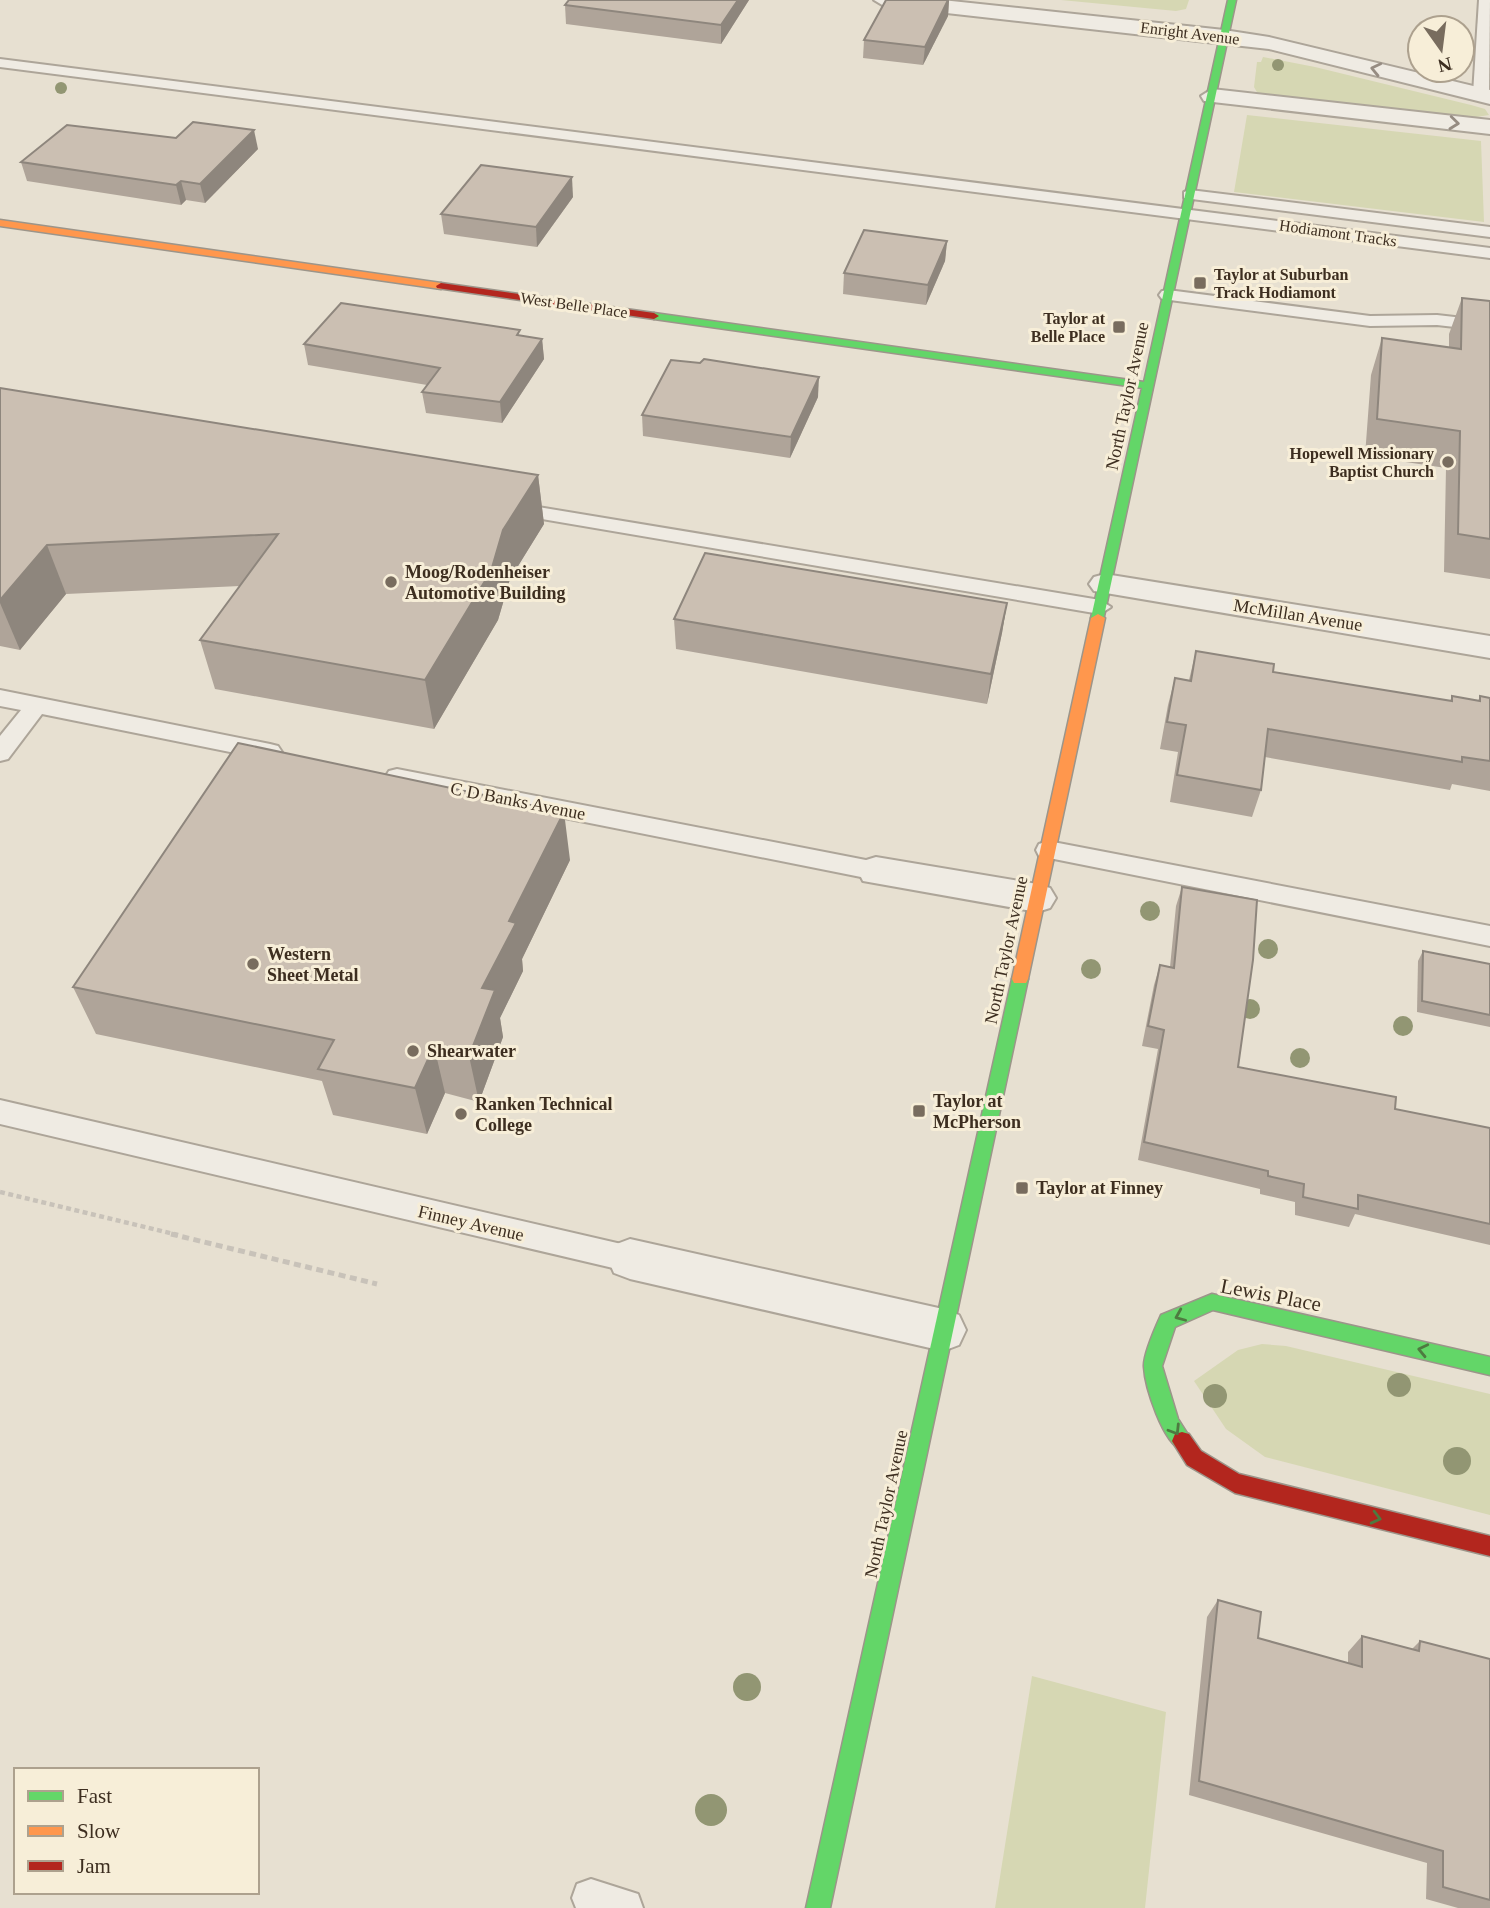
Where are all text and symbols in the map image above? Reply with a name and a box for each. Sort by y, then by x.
north arrow [1406,14,1476,84]
street label: Enright Avenue [1139,18,1241,49]
text: N [1436,53,1454,77]
one-way arrow [1370,63,1382,77]
one-way arrow [1449,115,1460,130]
street label: Hodiamont Tracks [1278,216,1398,250]
place label: Taylor at Suburban Track Hodiamont [1214,266,1348,301]
marker: Taylor at Suburban Track Hodiamont [1192,275,1208,291]
street label: West Belle Place [519,289,629,321]
place label: Taylor at Belle Place [1031,310,1106,345]
marker: Taylor at Belle Place [1111,319,1127,335]
street label: North Taylor Avenue [1102,320,1152,472]
place label: Hopewell Missionary Baptist Church [1290,445,1434,481]
marker: Hopewell Missionary Baptist Church [1440,454,1456,470]
place label: Moog/Rodenheiser Automotive Building [405,562,566,603]
marker: Moog/Rodenheiser Automotive Building [383,574,399,590]
street label: McMillan Avenue [1232,595,1364,635]
street label: C D Banks Avenue [449,778,587,824]
street label: North Taylor Avenue [981,874,1031,1026]
place label: Western Sheet Metal [267,944,358,985]
marker: Western Sheet Metal [245,956,261,972]
place label: Shearwater [427,1041,516,1061]
marker: Shearwater [405,1043,421,1059]
place label: Taylor at McPherson [933,1091,1021,1132]
place label: Ranken Technical College [475,1094,613,1135]
marker: Taylor at McPherson [911,1103,927,1119]
marker: Ranken Technical College [453,1106,469,1122]
place label: Taylor at Finney [1036,1178,1163,1198]
marker: Taylor at Finney [1014,1180,1030,1196]
street label: Finney Avenue [416,1201,526,1245]
street label: Lewis Place [1219,1273,1323,1317]
one-way arrow [1175,1308,1187,1322]
one-way arrow [1418,1344,1430,1359]
one-way arrow [1166,1422,1179,1435]
street label: North Taylor Avenue [861,1428,911,1580]
one-way arrow [1370,1509,1382,1524]
legend [14,1768,259,1894]
text: Fast [77,1784,112,1808]
text: Slow [77,1819,121,1843]
text: Jam [77,1854,111,1878]

